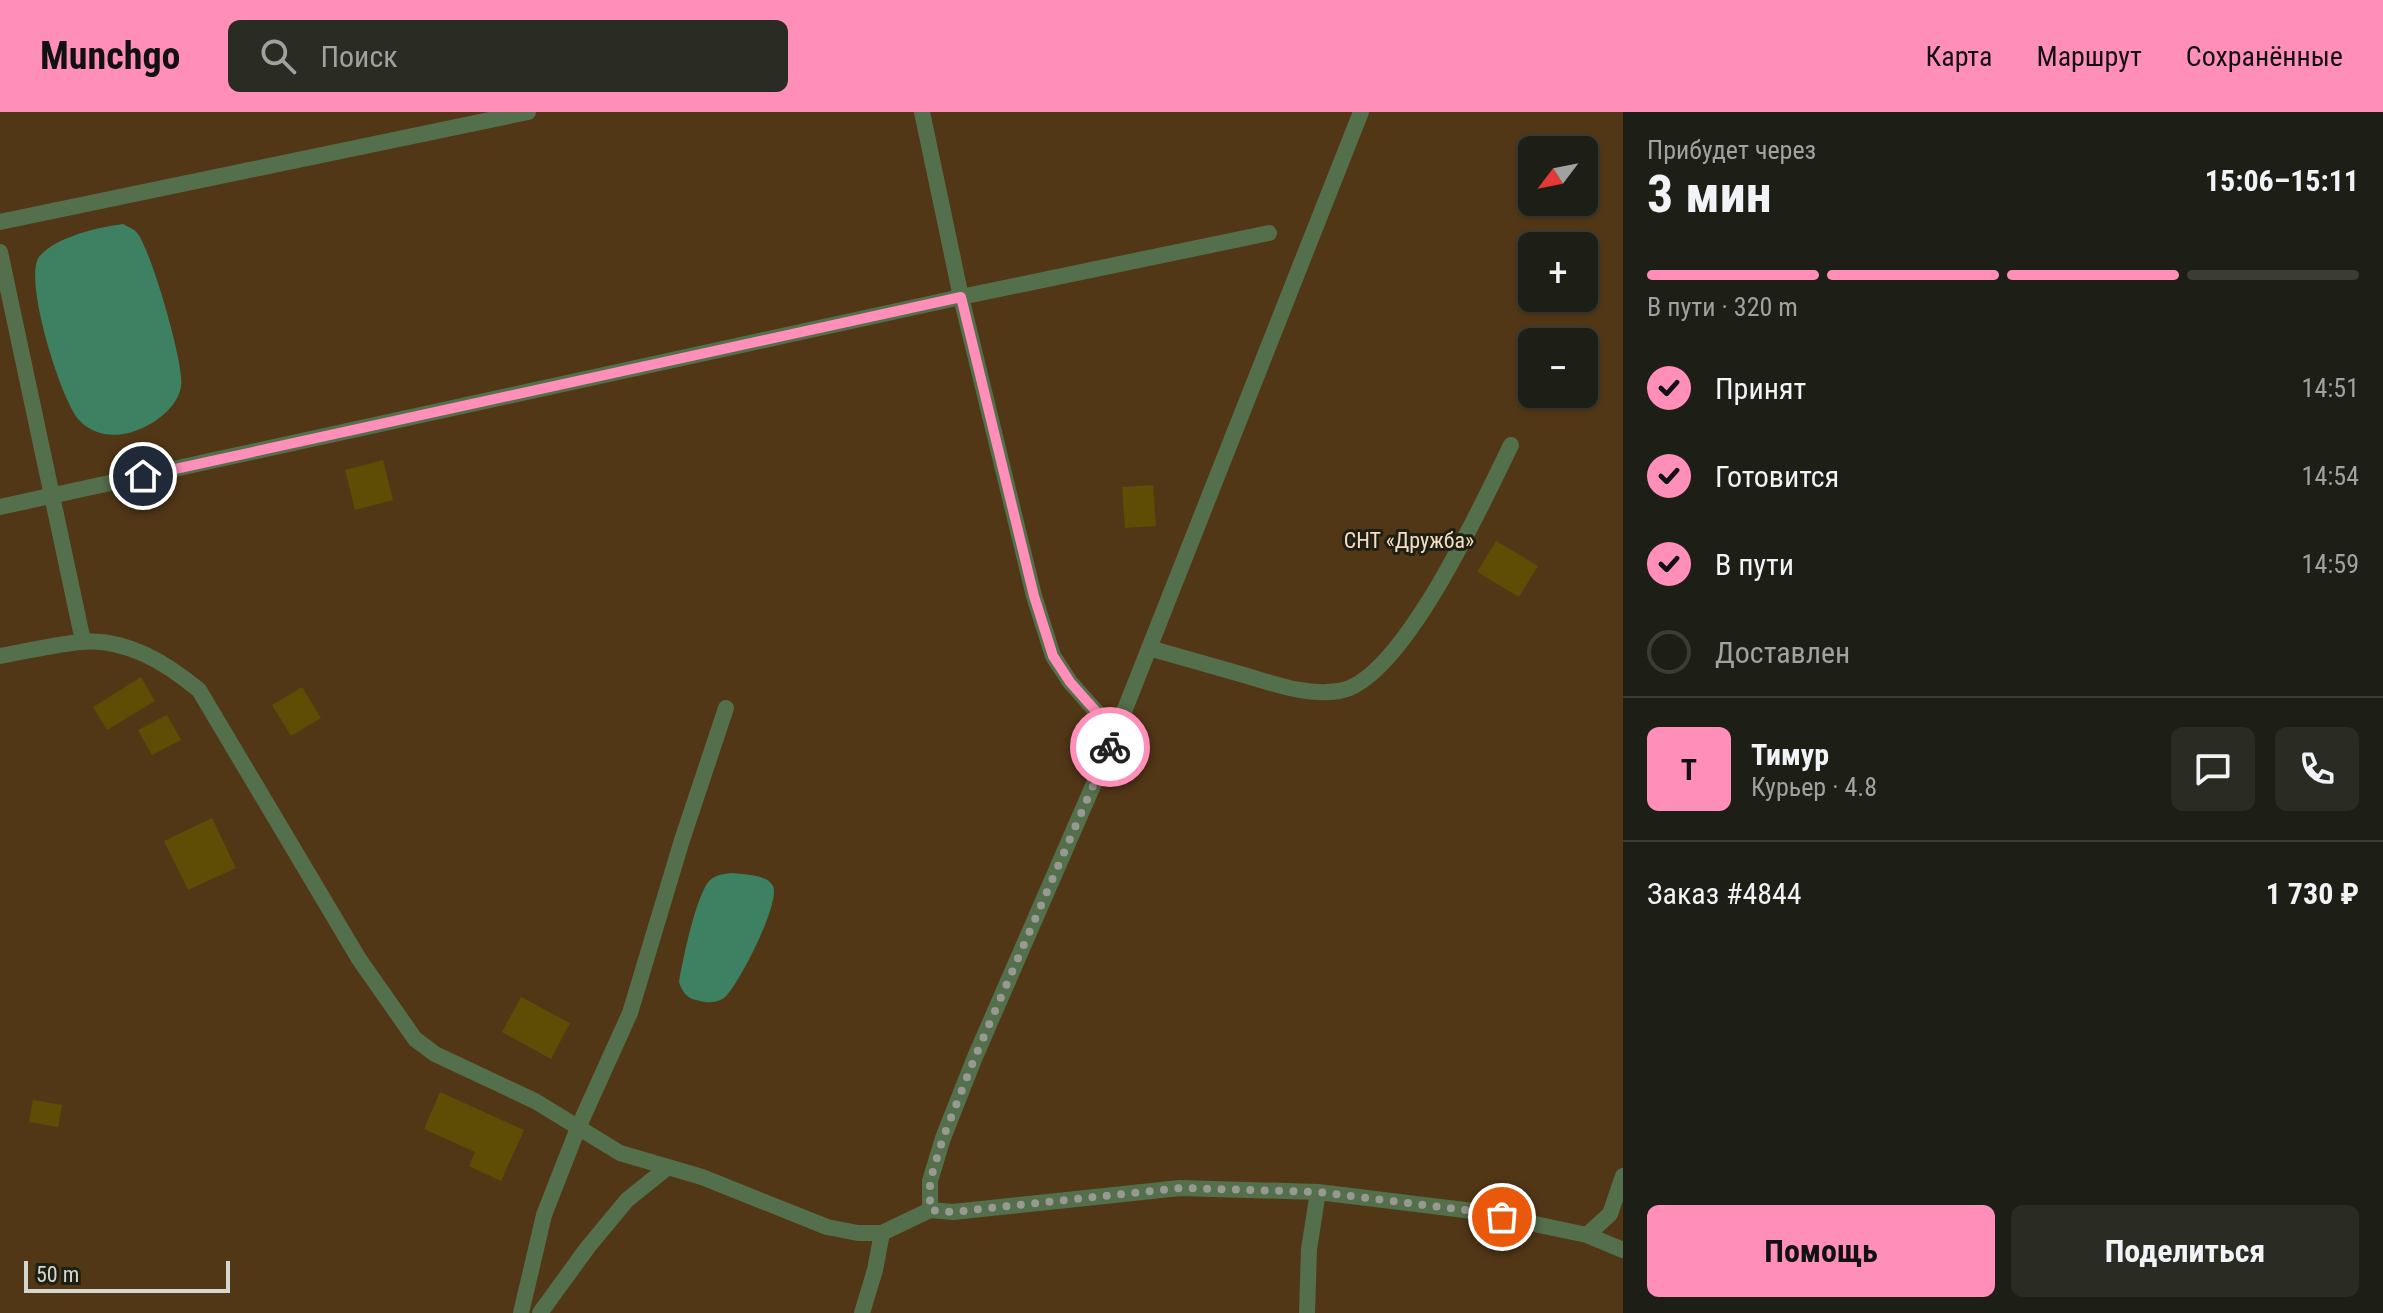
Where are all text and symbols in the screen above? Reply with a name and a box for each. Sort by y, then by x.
search box [228,20,788,92]
text: Munchgo [40,34,180,78]
icon: search [256,34,300,78]
text: Поиск [320,39,398,74]
text: Карта [1926,40,1992,73]
text: Маршрут [2036,40,2142,73]
text: Сохранённые [2186,40,2343,73]
text: Прибудет через [1647,135,1816,165]
north arrow [1518,136,1598,216]
map controls [1518,136,1598,408]
text: 15:06–15:11 [2205,163,2359,198]
text: 3 мин [1647,164,1772,225]
button: + [1518,232,1598,312]
text: В пути · 320 m [1647,292,1798,322]
button: − [1518,328,1598,408]
icon: check [1647,366,1691,410]
text: Принят [1715,371,1806,406]
text: 14:51 [2302,373,2359,403]
pin [109,442,177,510]
icon: home [121,454,165,498]
icon: check [1647,454,1691,498]
text: Готовится [1715,459,1839,494]
text: 14:54 [2302,461,2359,491]
park label: СНТ «Дружба» [1344,528,1474,553]
icon: check [1647,542,1691,586]
text: В пути [1715,547,1794,582]
text: 14:59 [2302,549,2359,579]
text: Доставлен [1715,635,1850,670]
courier [1070,707,1150,787]
icon: bike [1088,725,1132,769]
button: chat [2171,727,2255,811]
button: phone [2275,727,2359,811]
text: Тимур [1751,737,1829,772]
text: Т [1681,752,1697,787]
text: Курьер · 4.8 [1751,772,1877,802]
text: Заказ #4844 [1647,876,1802,911]
text: 1 730 ₽ [2266,876,2359,911]
pin [1468,1183,1536,1251]
icon: bag [1480,1195,1524,1239]
button: Помощь [1647,1205,1995,1297]
button: Поделиться [2011,1205,2359,1297]
scale bar [24,1257,230,1293]
text: 50 m [36,1262,79,1287]

